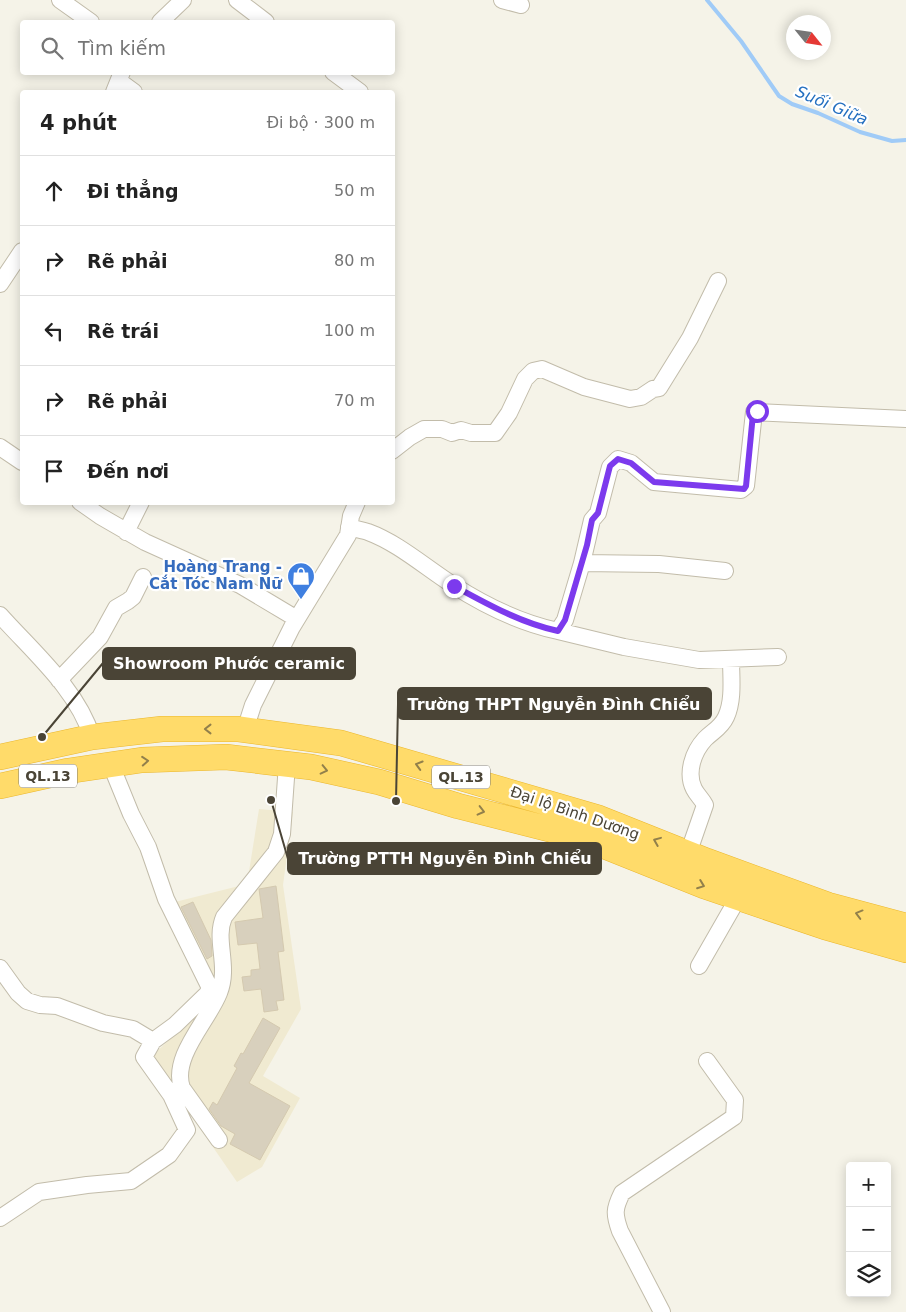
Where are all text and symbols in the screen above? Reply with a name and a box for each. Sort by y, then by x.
north arrow [786,15,831,60]
search box [20,20,395,75]
icon: search [38,34,66,62]
text: Tìm kiếm [78,37,166,59]
water label: Suối Giữa [793,82,871,129]
text: 4 phút [40,111,117,135]
text: Đi bộ · 300 m [267,113,375,132]
icon: ahead [40,177,68,205]
text: Đi thẳng [87,180,179,202]
text: 50 m [334,181,375,200]
icon: right [40,247,68,275]
text: Rẽ phải [87,250,168,272]
text: 80 m [334,251,375,270]
icon: left [40,317,68,345]
text: Rẽ trái [87,320,159,342]
text: 100 m [324,321,375,340]
icon: right [40,387,68,415]
text: Rẽ phải [87,390,168,412]
text: 70 m [334,391,375,410]
route start [746,400,769,423]
icon: arrive [40,457,68,485]
text: Đến nơi [87,460,169,482]
place label: Hoàng Trang - Cắt Tóc Nam Nữ [149,558,282,593]
shop icon: Hoàng Trang - Cắt Tóc Nam Nữ [286,561,316,600]
route end [443,575,466,598]
callout: Showroom Phước ceramic [103,648,355,679]
text: Showroom Phước ceramic [113,654,345,673]
callout: Trường THPT Nguyễn Đình Chiểu [398,688,711,719]
text: Trường THPT Nguyễn Đình Chiểu [408,695,700,714]
one-way arrow [204,724,212,734]
one-way arrow [141,755,149,766]
one-way arrow [415,760,423,770]
road number: QL.13 [19,764,77,788]
one-way arrow [319,764,328,775]
road number: QL.13 [432,766,490,789]
street label: Đại lộ Bình Dương [508,782,642,844]
one-way arrow [476,806,484,816]
one-way arrow [653,837,661,847]
callout: Trường PTTH Nguyễn Đình Chiểu [288,843,601,874]
text: Trường PTTH Nguyễn Đình Chiểu [298,849,592,868]
one-way arrow [696,878,705,889]
one-way arrow [855,909,863,919]
map controls [846,1162,891,1297]
button: + [846,1162,891,1207]
button: − [846,1207,891,1252]
button: layers [846,1252,891,1297]

